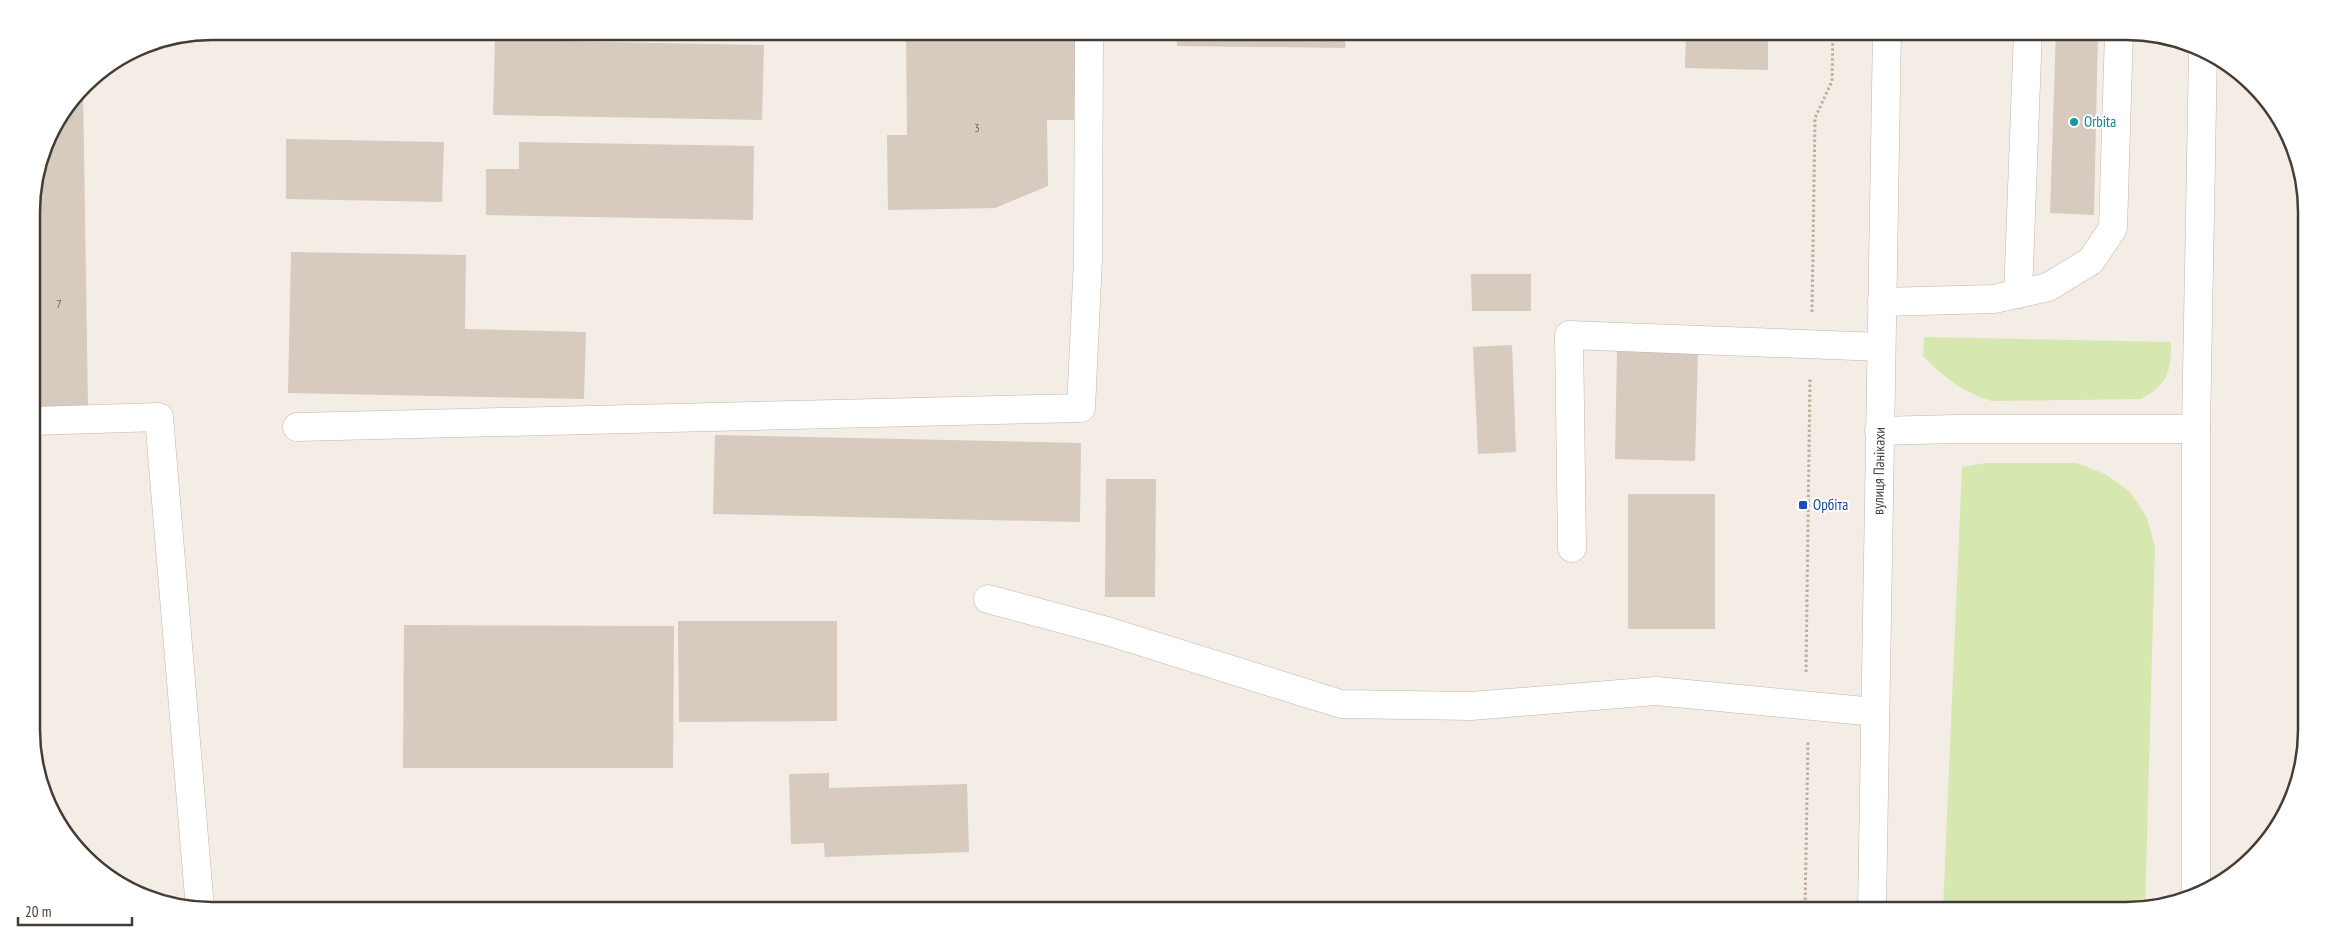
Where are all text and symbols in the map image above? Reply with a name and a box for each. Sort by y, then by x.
place label: Orbita [2084,112,2116,131]
marker: Orbita [2068,116,2080,128]
house number: 3 [974,120,980,135]
house number: 7 [56,296,62,311]
street label: вулиця Панікахи [1868,427,1889,515]
place label: Орбіта [1813,495,1848,514]
marker: Орбіта [1797,499,1809,511]
scale bar [18,894,131,926]
text: 20 m [25,902,51,921]

